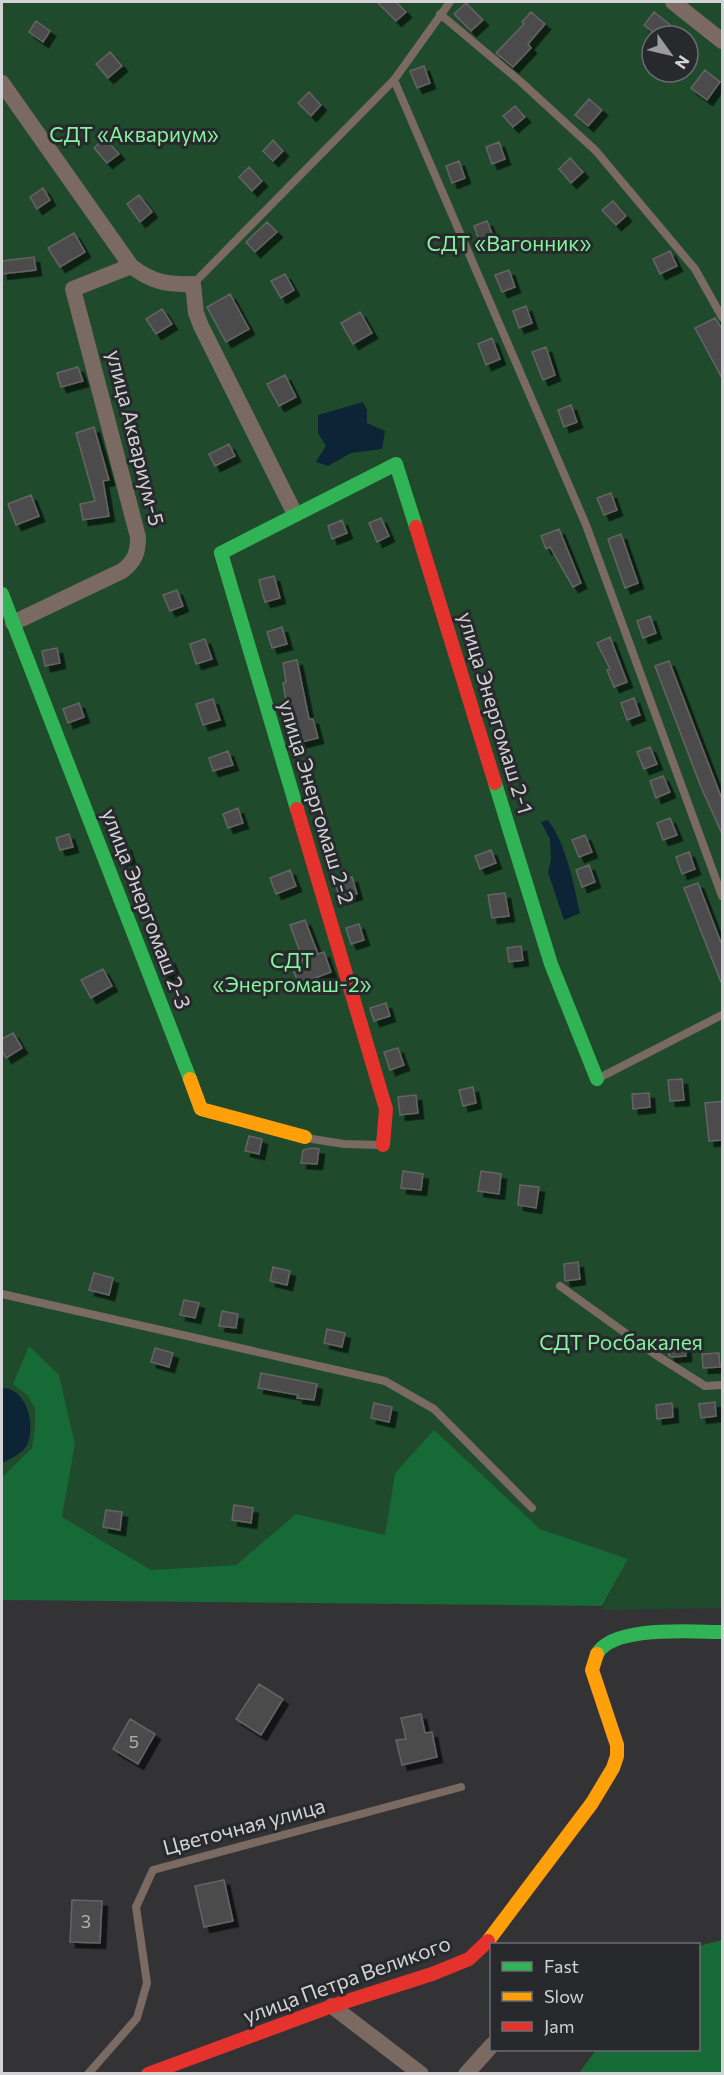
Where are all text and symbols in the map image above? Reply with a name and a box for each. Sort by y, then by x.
north arrow [640,24,700,84]
text: N [672,52,694,73]
park label: СДТ «Аквариум» [49,121,219,146]
park label: СДТ «Вагонник» [427,230,592,255]
street label: улица Аквариум-5 [103,347,170,528]
street label: улица Энергомаш 2-1 [454,609,539,816]
street label: улица Энергомаш 2-2 [274,696,360,907]
street label: улица Энергомаш 2-3 [98,805,197,1012]
park label: СДТ «Энергомаш-2» [213,947,372,996]
park label: СДТ Росбакалея [539,1329,703,1354]
house number: 5 [129,1730,139,1752]
street label: Цветочная улица [160,1792,328,1859]
house number: 3 [81,1910,91,1932]
street label: улица Петра Великого [239,1929,454,2028]
legend [490,1943,700,2051]
text: Fast [544,1955,579,1977]
text: Slow [544,1985,584,2007]
text: Jam [544,2015,574,2037]

